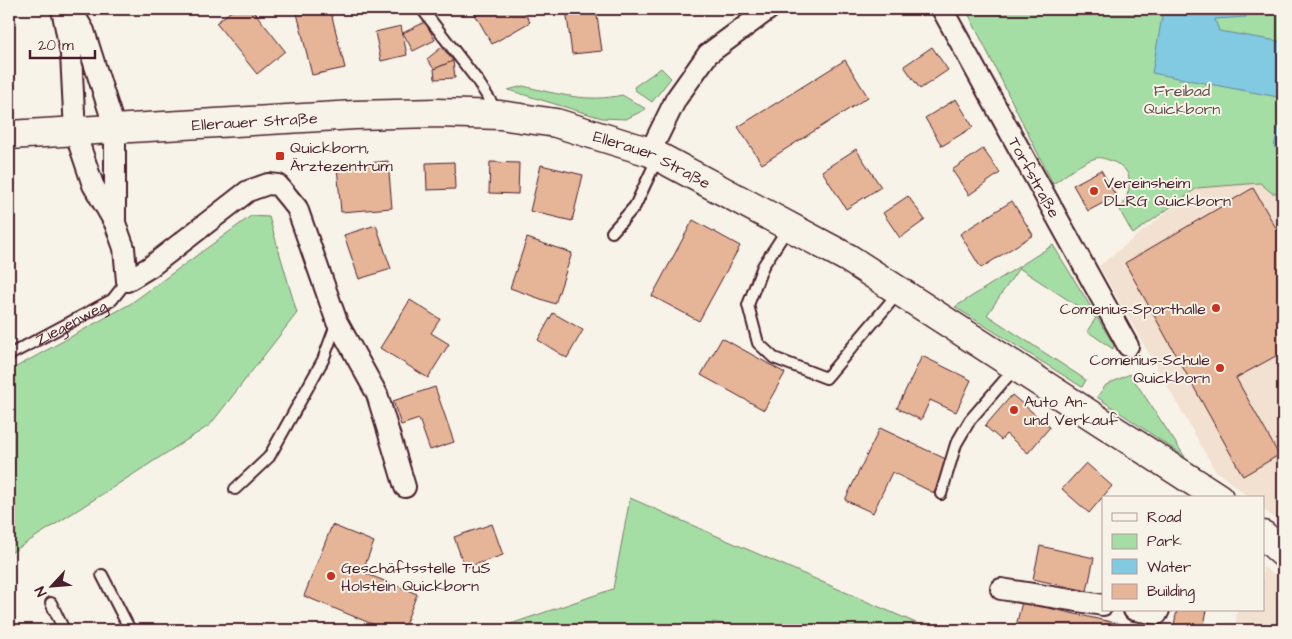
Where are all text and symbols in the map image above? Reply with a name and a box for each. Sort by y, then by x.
scale bar [30,28,95,60]
text: 20 m [38,35,74,56]
park label: Freibad Quickborn [1144,80,1220,120]
street label: Ellerauer Straße [191,107,318,136]
street label: Ellerauer Straße [591,125,714,195]
street label: Torfstraße [1003,133,1065,222]
place label: Quickborn, Ärztezentrum [290,137,393,177]
marker: Quickborn, Ärztezentrum [274,150,286,162]
place label: Vereinsheim DLRG Quickborn [1104,172,1231,212]
marker: Vereinsheim DLRG Quickborn [1088,185,1100,197]
street label: Ziegenweg [31,295,111,351]
place label: Comenius-Sporthalle [1060,298,1206,320]
marker: Comenius-Sporthalle [1210,302,1222,314]
place label: Comenius-Schule Quickborn [1089,349,1210,389]
marker: Comenius-Schule Quickborn [1214,362,1226,374]
place label: Auto An- und Verkauf [1024,391,1118,431]
marker: Auto An- und Verkauf [1008,404,1020,416]
legend [1102,496,1264,612]
text: Road [1147,507,1182,528]
text: Park [1147,531,1182,552]
place label: Geschäftsstelle TuS Holstein Quickborn [341,557,491,597]
text: Water [1147,557,1191,578]
north arrow [28,562,78,612]
marker: Geschäftsstelle TuS Holstein Quickborn [325,570,337,582]
text: Building [1147,581,1195,603]
text: N [30,583,52,600]

